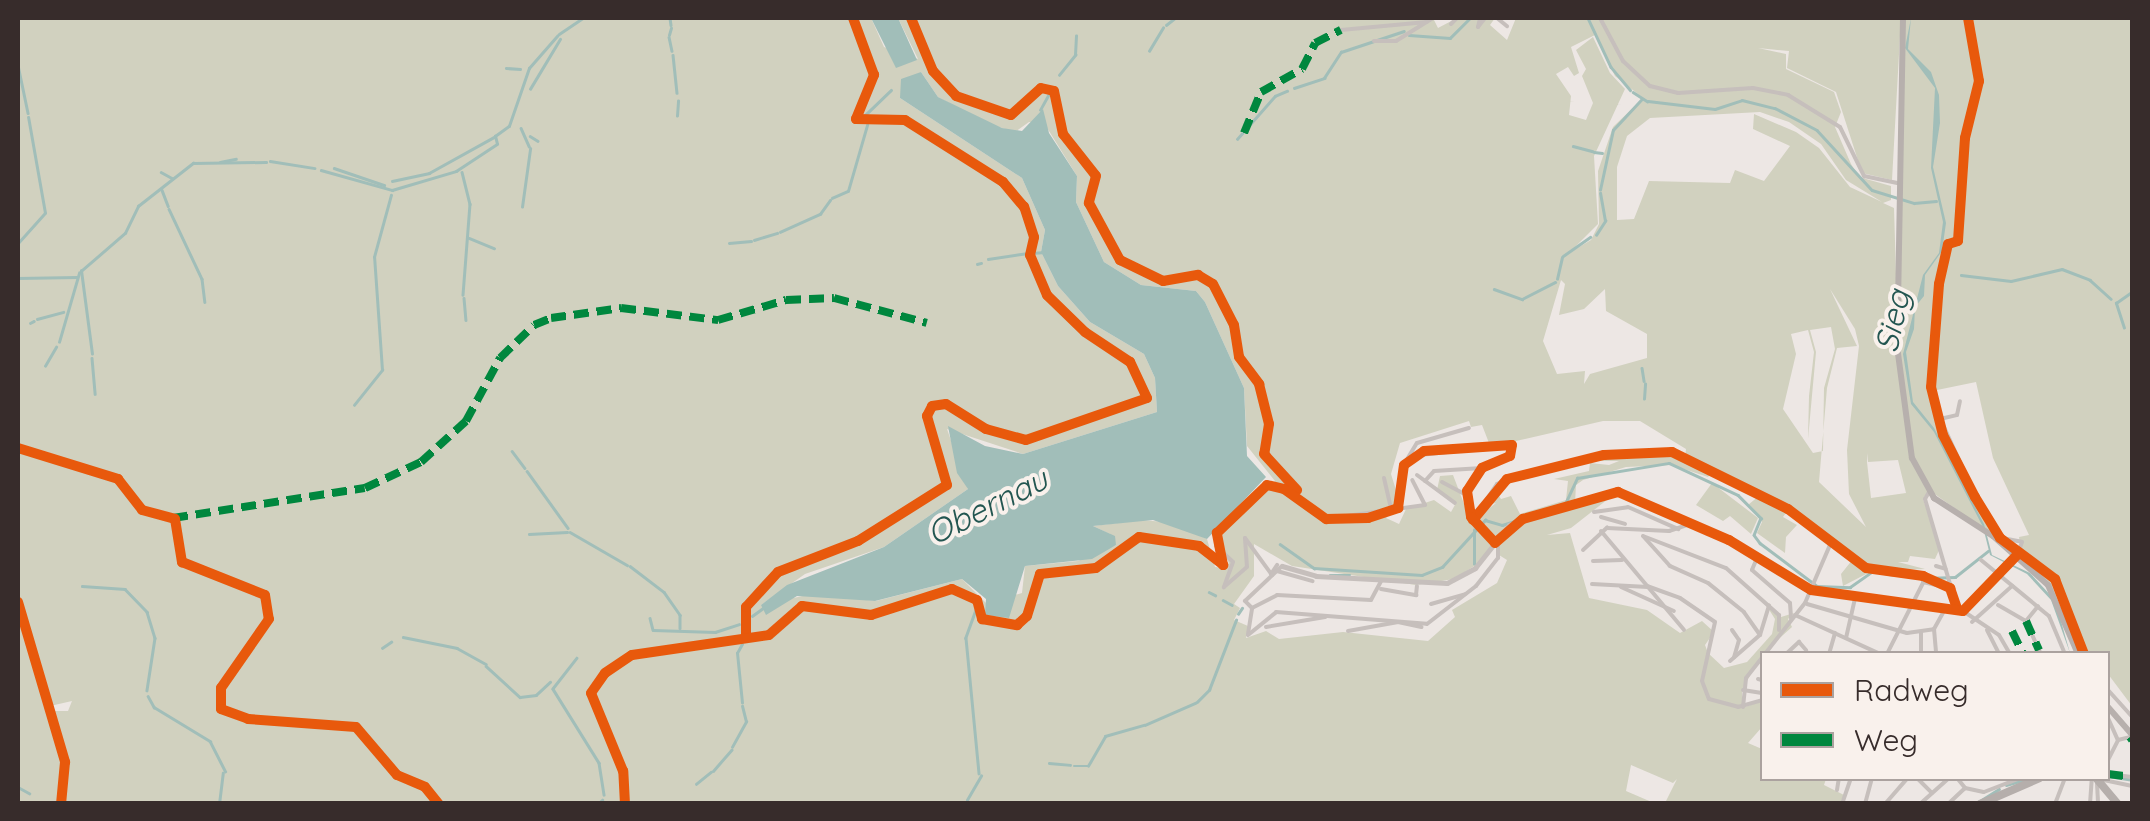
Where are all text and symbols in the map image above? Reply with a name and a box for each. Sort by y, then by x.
water label: Sieg [1867,286,1917,356]
water label: Obernau [920,459,1054,553]
legend [1760,651,2110,781]
text: Radweg [1854,671,1969,709]
text: Weg [1854,721,1918,759]

